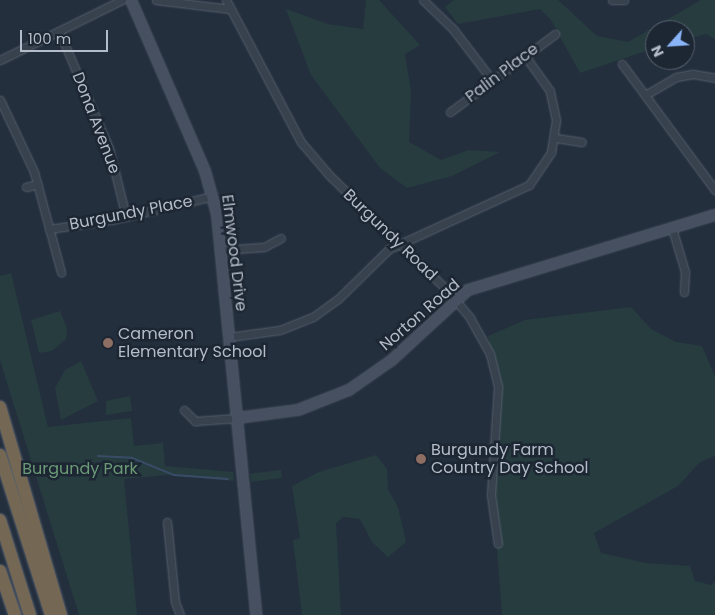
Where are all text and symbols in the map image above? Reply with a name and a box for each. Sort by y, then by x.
scale bar [22,20,110,52]
north arrow [645,20,695,70]
text: 100 m [28,28,71,49]
street label: Palin Place [462,39,542,107]
text: N [646,42,669,60]
street label: Dona Avenue [68,70,124,176]
street label: Burgundy Road [339,185,441,285]
street label: Burgundy Place [68,192,194,234]
street label: Elmwood Drive [217,194,251,312]
street label: Norton Road [376,275,464,355]
place label: Cameron Elementary School [118,324,266,362]
marker: Cameron Elementary School [102,337,114,349]
place label: Burgundy Farm Country Day School [431,440,588,478]
marker: Burgundy Farm Country Day School [415,453,427,465]
park label: Burgundy Park [22,459,138,479]

